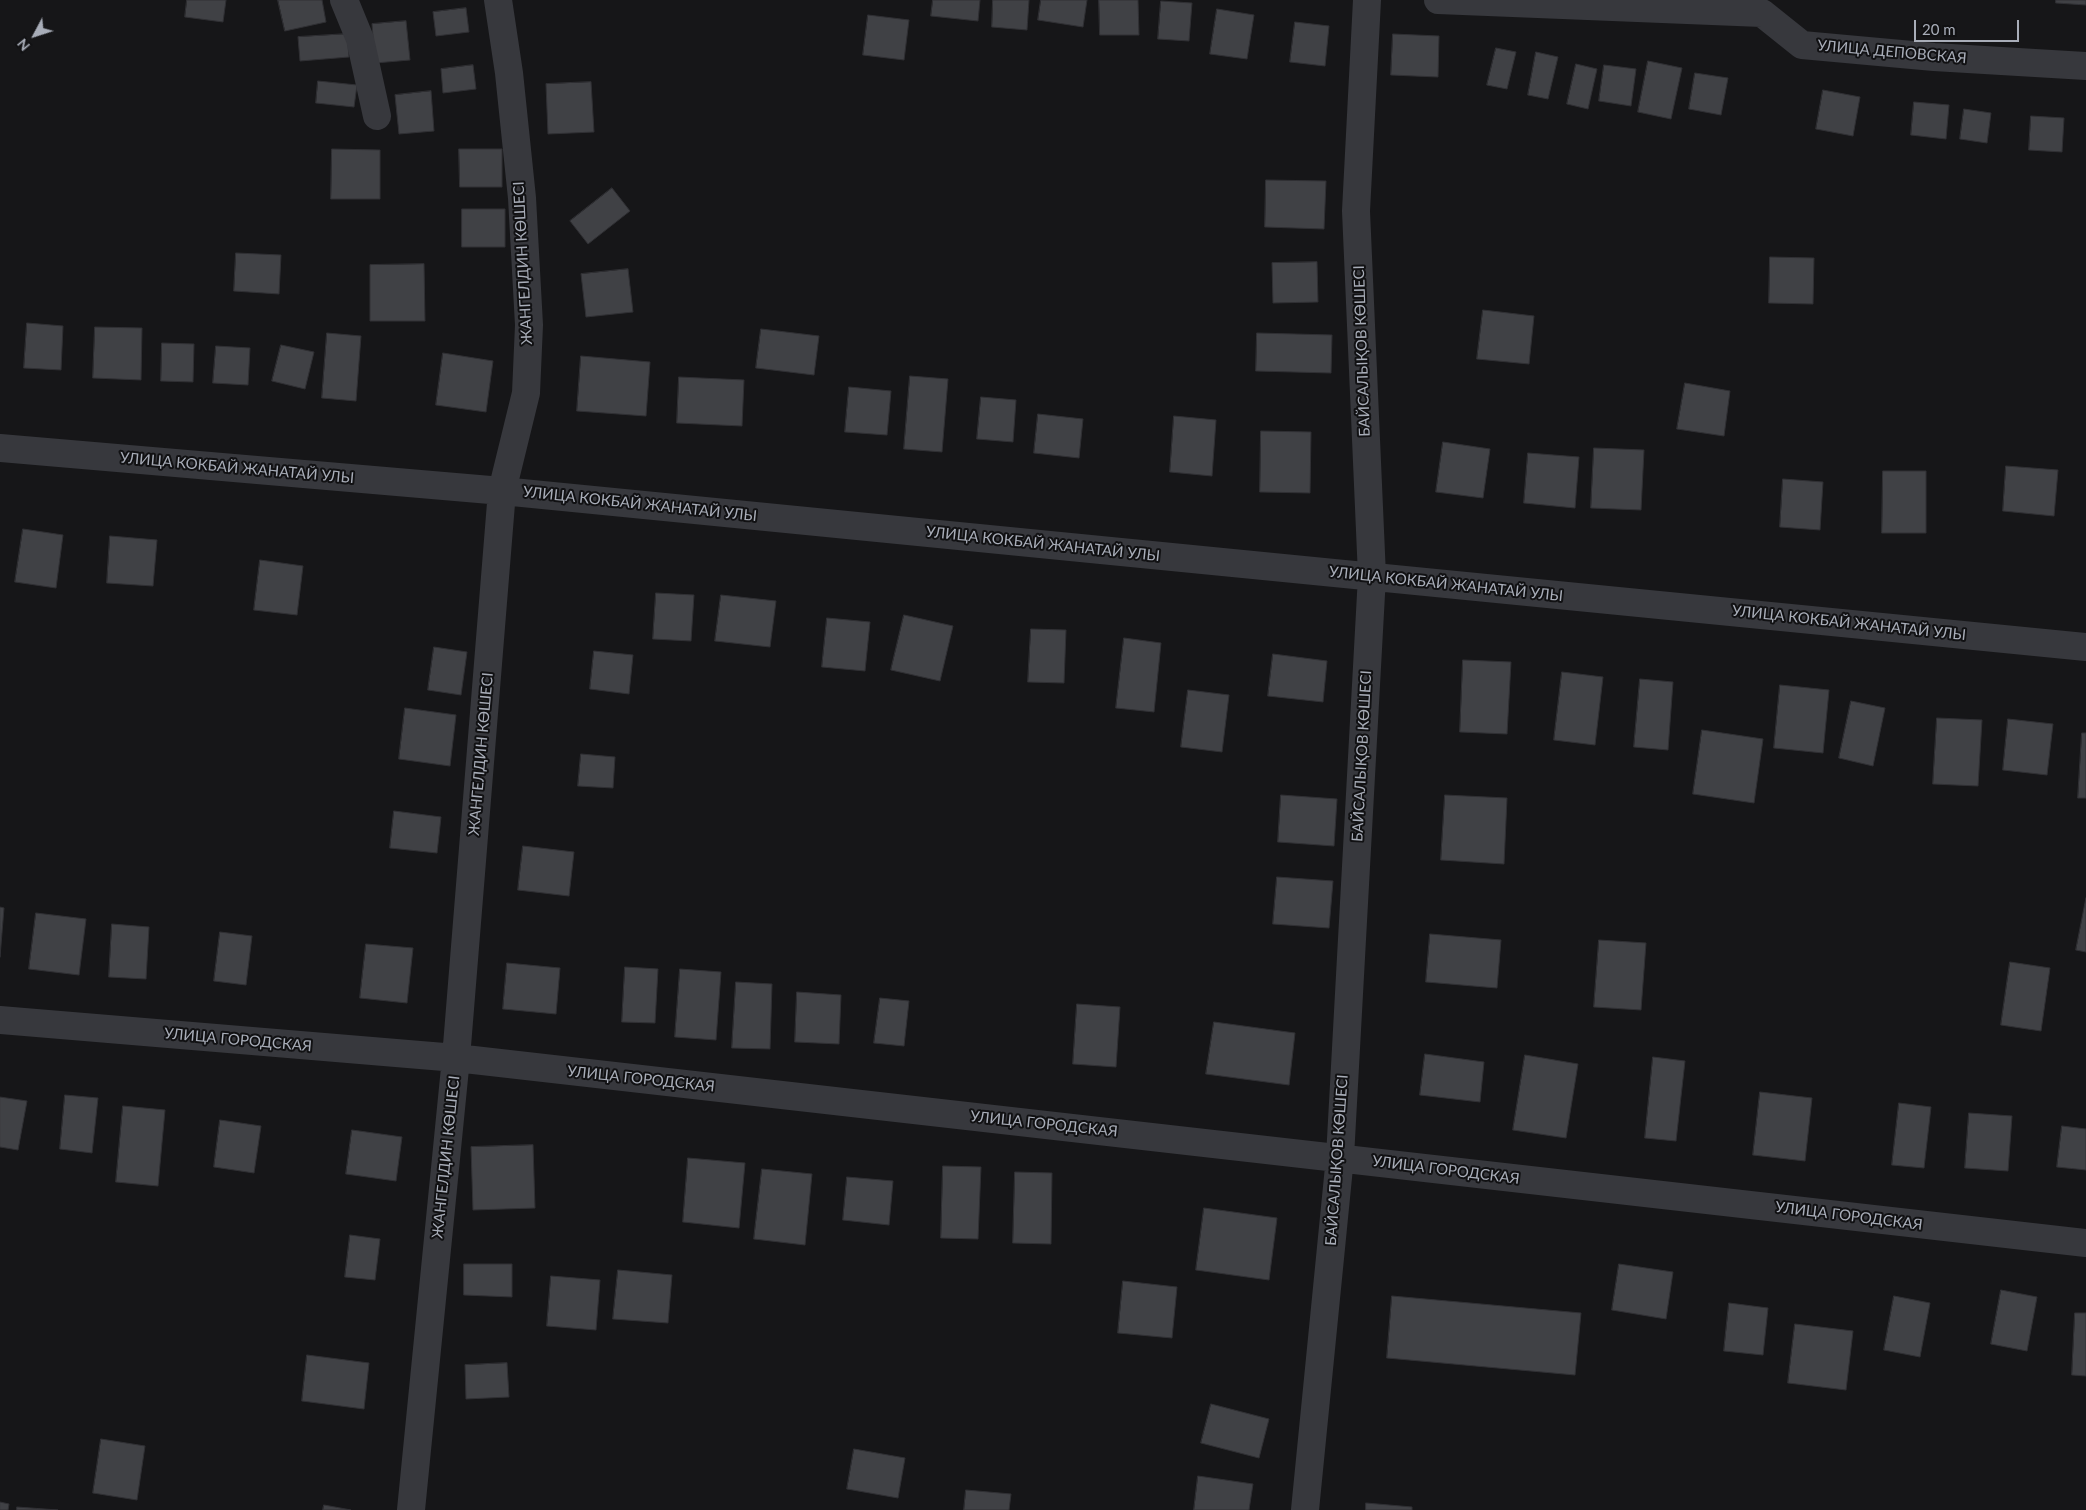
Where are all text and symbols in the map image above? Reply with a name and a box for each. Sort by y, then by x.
north arrow [10,10,60,60]
scale bar [1916,10,2021,42]
text: 20 m [1922,20,1956,38]
text: N [13,35,33,55]
street label: УЛИЦА ДЕПОВСКАЯ [1817,37,1967,67]
street label: ЖАНГЕЛДИН КӨШЕСІ [510,181,536,345]
street label: БАЙСАЛЫҚОВ КӨШЕСІ [1350,265,1374,437]
street label: УЛИЦА КОКБАЙ ЖАНАТАЙ УЛЫ [119,449,355,487]
street label: УЛИЦА КОКБАЙ ЖАНАТАЙ УЛЫ [522,483,758,525]
street label: УЛИЦА КОКБАЙ ЖАНАТАЙ УЛЫ [925,523,1161,565]
street label: УЛИЦА КОКБАЙ ЖАНАТАЙ УЛЫ [1328,563,1564,605]
street label: УЛИЦА КОКБАЙ ЖАНАТАЙ УЛЫ [1731,602,1967,644]
street label: БАЙСАЛЫҚОВ КӨШЕСІ [1349,670,1375,842]
street label: ЖАНГЕЛДИН КӨШЕСІ [465,672,497,836]
street label: УЛИЦА ГОРОДСКАЯ [163,1025,313,1055]
street label: УЛИЦА ГОРОДСКАЯ [566,1062,716,1096]
street label: БАЙСАЛЫҚОВ КӨШЕСІ [1322,1074,1352,1246]
street label: ЖАНГЕЛДИН КӨШЕСІ [428,1075,464,1239]
street label: УЛИЦА ГОРОДСКАЯ [969,1107,1119,1141]
street label: УЛИЦА ГОРОДСКАЯ [1371,1152,1521,1188]
street label: УЛИЦА ГОРОДСКАЯ [1774,1198,1924,1234]

